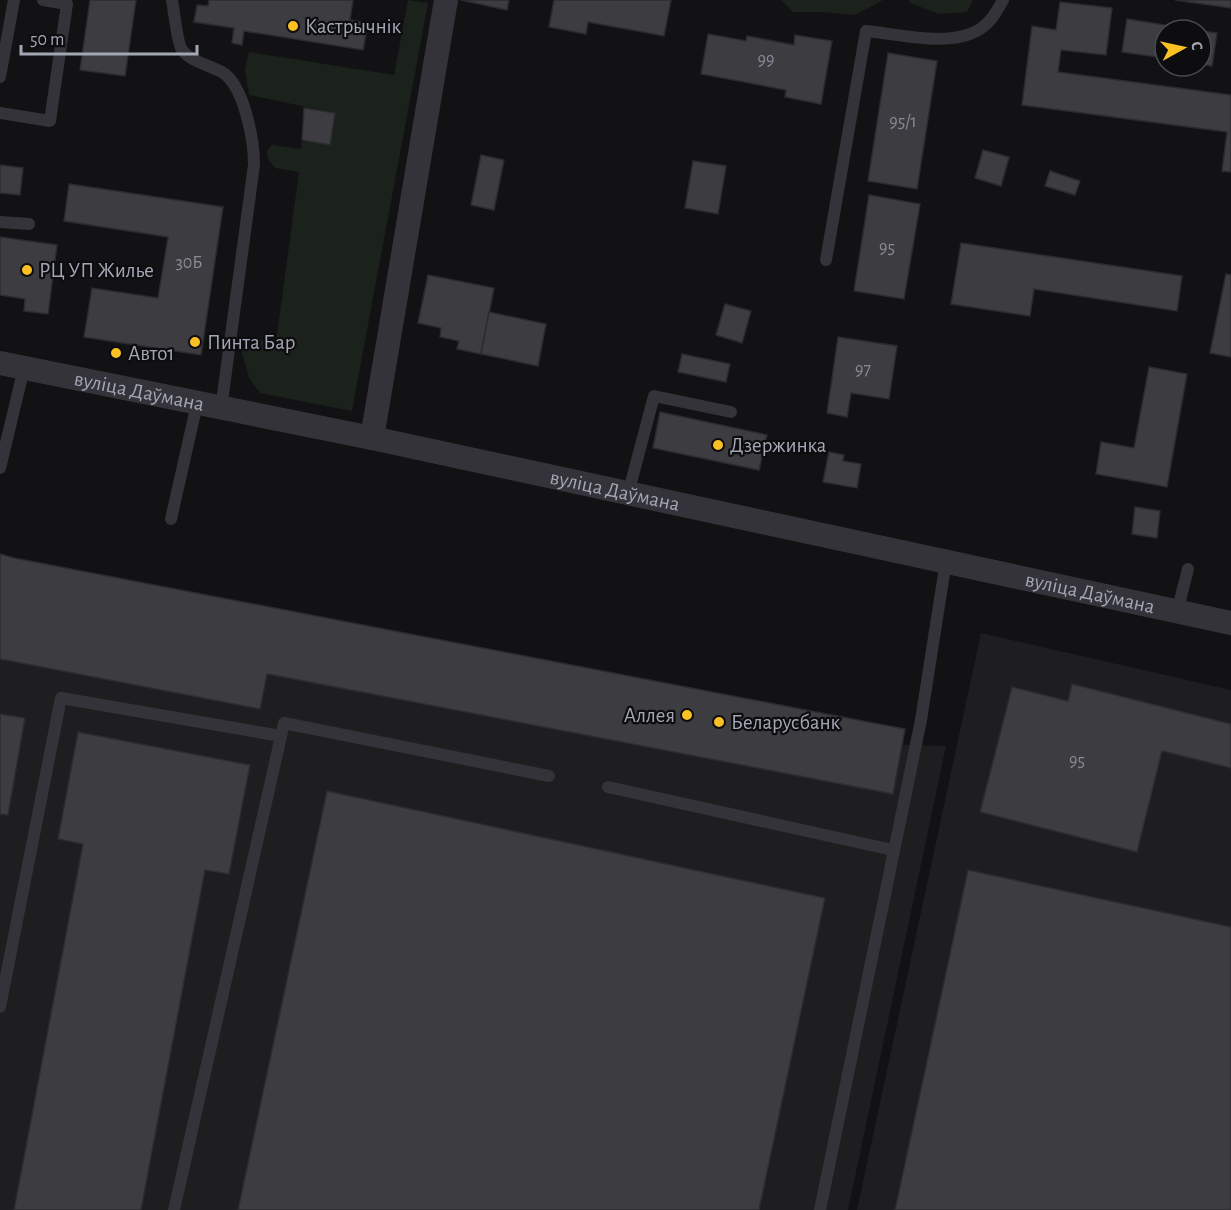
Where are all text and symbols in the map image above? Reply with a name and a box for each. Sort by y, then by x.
place label: Кастрычнік [305,16,401,37]
scale bar [21,18,196,56]
north arrow [1153,18,1213,78]
marker: Кастрычнік [286,19,300,33]
text: 50 m [30,31,64,49]
text: С [1188,41,1205,52]
house number: 99 [758,51,774,69]
house number: 95/1 [889,113,917,131]
house number: 95 [879,239,895,257]
house number: 30Б [175,254,203,272]
place label: РЦ УП Жилье [39,260,154,281]
marker: РЦ УП Жилье [20,263,34,277]
place label: Пинта Бар [207,332,295,353]
marker: Пинта Бар [188,335,202,349]
place label: Авто1 [128,343,175,364]
marker: Авто1 [109,346,123,360]
house number: 97 [855,361,871,379]
street label: вуліца Даўмана [72,368,206,415]
place label: Дзержинка [730,435,827,456]
marker: Дзержинка [711,438,725,452]
street label: вуліца Даўмана [548,467,682,515]
street label: вуліца Даўмана [1023,569,1157,617]
place label: Аллея [624,705,675,726]
marker: Аллея [680,708,694,722]
place label: Беларусбанк [731,712,840,733]
marker: Беларусбанк [712,715,726,729]
house number: 95 [1069,752,1085,770]

